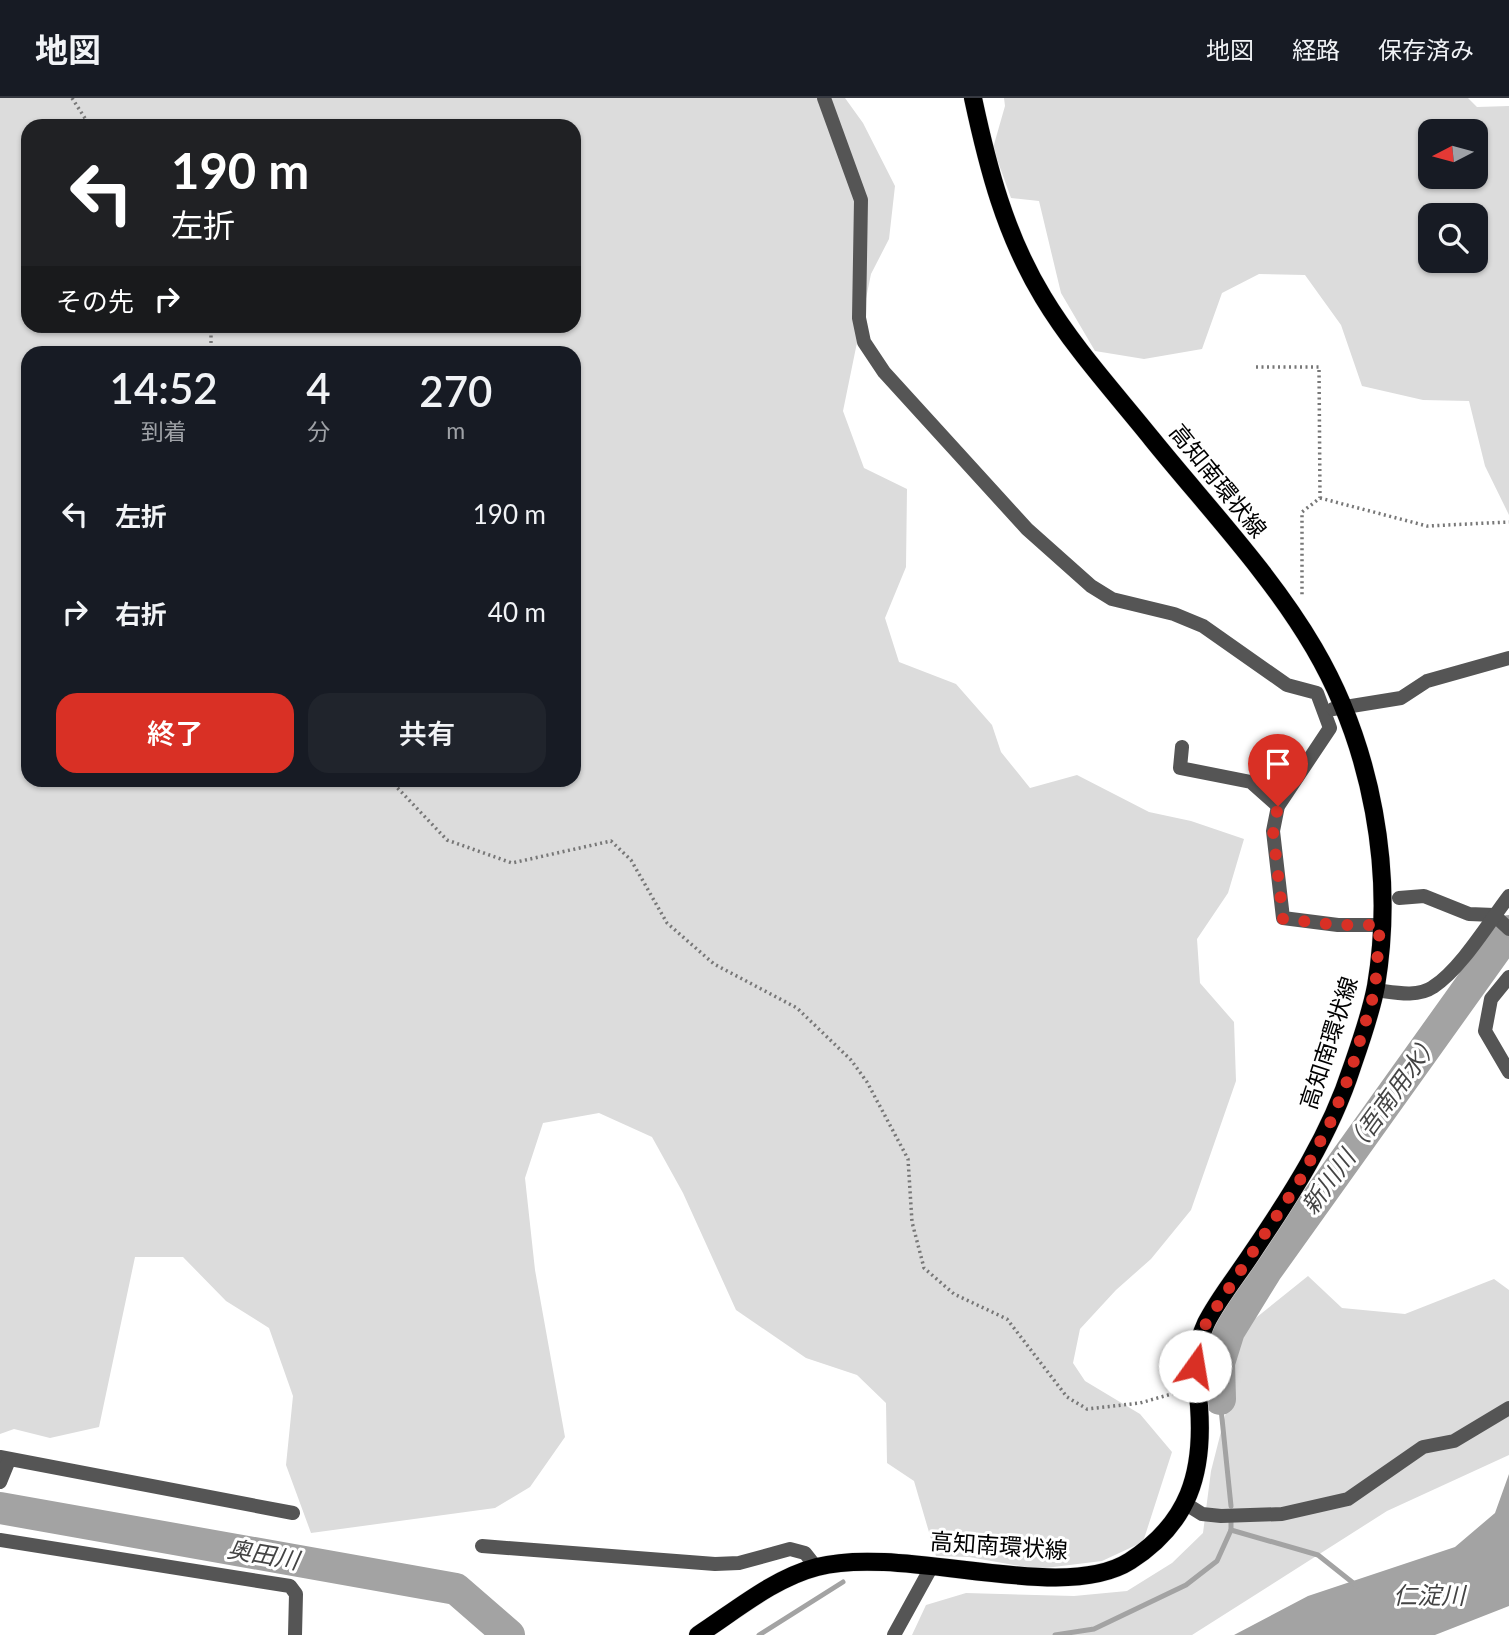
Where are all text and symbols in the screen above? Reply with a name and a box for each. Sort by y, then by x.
text: 地図 [35,29,101,69]
text: 地図 [1206,35,1254,64]
text: 経路 [1292,35,1340,64]
text: 保存済み [1378,35,1474,64]
north arrow [1418,119,1488,189]
map controls [1418,119,1488,273]
text: 190 m [171,141,309,199]
icon: left [56,147,147,238]
button: search [1418,203,1488,273]
text: 左折 [171,205,235,244]
icon: right [148,280,186,318]
text: その先 [56,285,134,317]
text: 14:52 [110,363,218,413]
text: 4 [306,363,331,413]
text: 270 [419,366,492,416]
text: m [446,416,465,444]
text: 到着 [141,417,187,445]
text: 分 [307,417,330,445]
street label: 高知南環状線 [1164,418,1273,543]
icon: left [56,495,94,533]
text: 190 m [473,498,546,530]
text: 左折 [115,500,167,532]
icon: right [56,593,94,631]
text: 40 m [488,596,546,628]
text: 右折 [115,598,167,630]
button: 終了 [56,693,294,773]
button: 共有 [308,693,546,773]
pin [1248,734,1308,806]
icon: arrive [1259,745,1297,783]
street label: 高知南環状線 [1293,973,1363,1113]
water label: 新川川（吾南用水） [1295,1027,1445,1219]
position arrow [1158,1329,1232,1403]
street label: 高知南環状線 [929,1526,1069,1564]
water label: 奥田川 [225,1533,304,1575]
water label: 仁淀川 [1393,1580,1468,1609]

